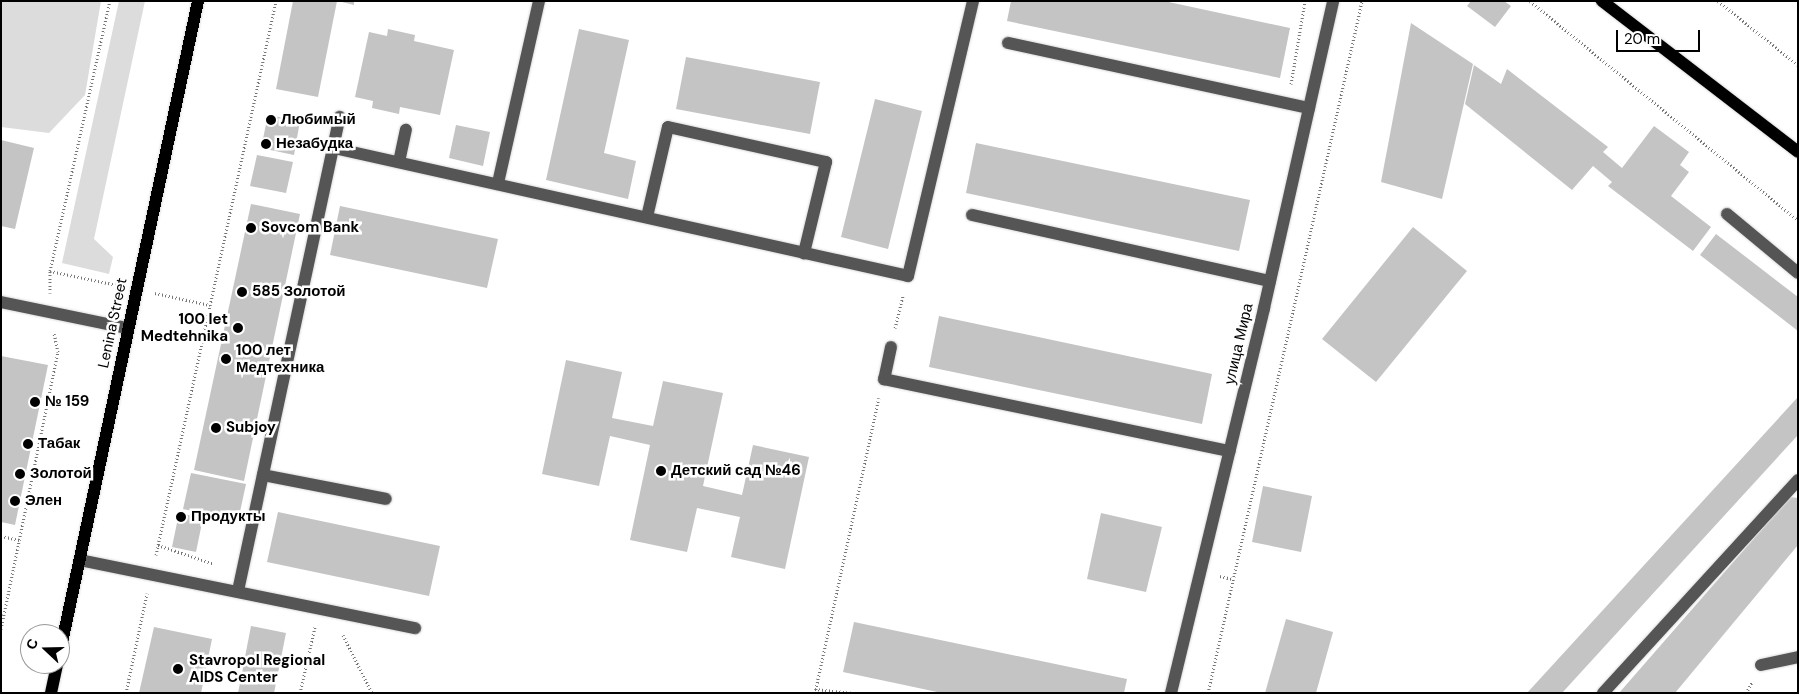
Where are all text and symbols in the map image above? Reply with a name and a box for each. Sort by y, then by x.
scale bar [1619,20,1703,52]
text: 20 m [1624,29,1660,49]
place label: Любимый [281,111,356,129]
marker: Любимый [265,114,277,126]
place label: Незабудка [276,135,353,153]
marker: Незабудка [260,138,272,150]
place label: Sovcom Bank [261,219,359,237]
marker: Sovcom Bank [245,222,257,234]
street label: Lenina Street [95,276,131,370]
place label: 585 Золотой [252,283,346,301]
marker: 585 Золотой [236,286,248,298]
street label: улица Мира [1221,302,1257,386]
place label: 100 let Medtehnika [141,310,228,345]
marker: 100 let Medtehnika [232,322,244,334]
place label: 100 лет Медтехника [236,341,324,376]
marker: 100 лет Медтехника [220,353,232,365]
place label: № 159 [45,393,89,411]
marker: № 159 [29,396,41,408]
place label: Subjoy [226,419,276,437]
marker: Subjoy [210,422,222,434]
place label: Табак [38,435,80,453]
marker: Табак [22,438,34,450]
place label: Детский сад №46 [671,462,801,480]
place label: Золотой [30,465,92,483]
marker: Детский сад №46 [655,465,667,477]
marker: Золотой [14,468,26,480]
place label: Элен [25,492,62,510]
marker: Элен [9,495,21,507]
place label: Продукты [191,508,266,526]
marker: Продукты [175,511,187,523]
north arrow [20,624,70,674]
text: С [22,636,42,652]
place label: Stavropol Regional AIDS Center [189,651,325,686]
marker: Stavropol Regional AIDS Center [171,662,185,676]

